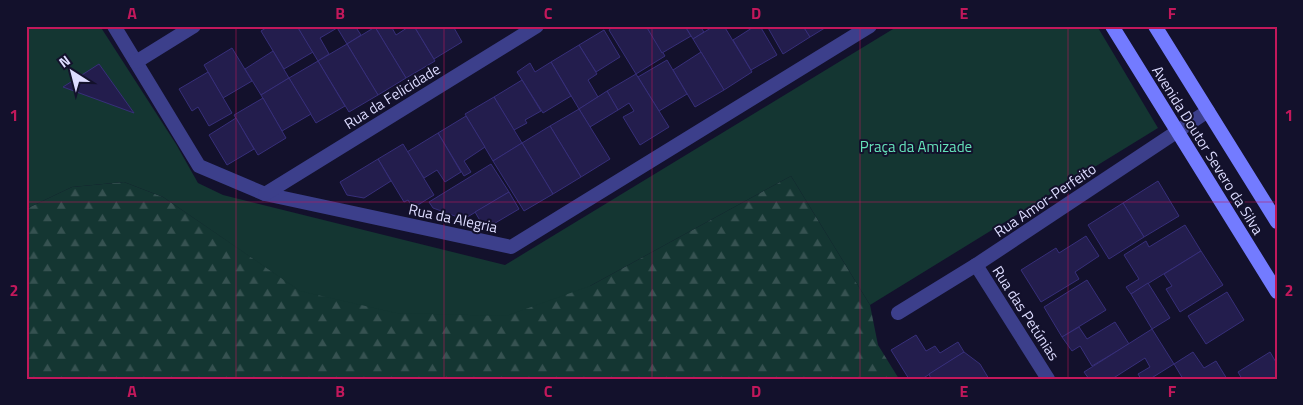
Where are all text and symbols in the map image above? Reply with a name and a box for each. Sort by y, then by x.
text: A [127,1,137,25]
text: B [335,1,345,25]
text: C [544,1,553,25]
text: D [751,1,761,25]
text: E [960,1,969,25]
text: F [1168,1,1177,25]
north arrow [48,48,98,98]
text: N [54,50,74,72]
street label: Rua da Felicidade [339,57,445,135]
street label: Avenida Doutor Severo da Silva [1146,61,1270,239]
text: 1 [10,103,18,127]
text: 1 [1285,103,1293,127]
park label: Praça da Amizade [860,135,972,158]
street label: Rua Amor-Perfeito [989,157,1101,243]
street label: Rua da Alegria [406,197,500,239]
street label: Rua das Petúnias [987,261,1065,365]
text: 2 [10,278,18,302]
text: 2 [1285,278,1293,302]
text: A [127,379,137,403]
text: B [335,379,345,403]
text: C [544,379,553,403]
text: D [751,379,761,403]
text: E [960,379,969,403]
text: F [1168,379,1177,403]

